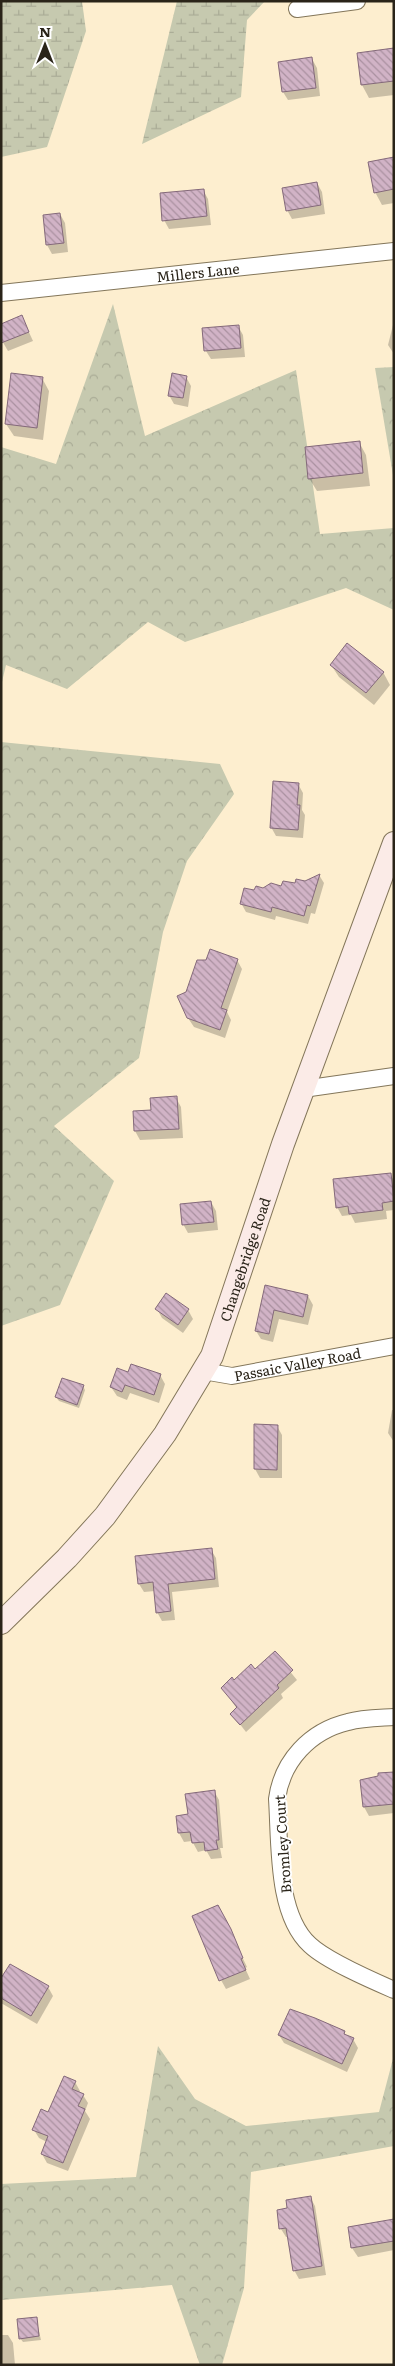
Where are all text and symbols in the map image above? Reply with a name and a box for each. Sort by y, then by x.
north arrow [20,20,70,70]
text: N [39,21,51,41]
street label: Millers Lane [155,258,240,286]
street label: Changebridge Road [214,1194,275,1324]
street label: Passaic Valley Road [232,1342,363,1385]
street label: Bromley Court [269,1794,295,1894]

